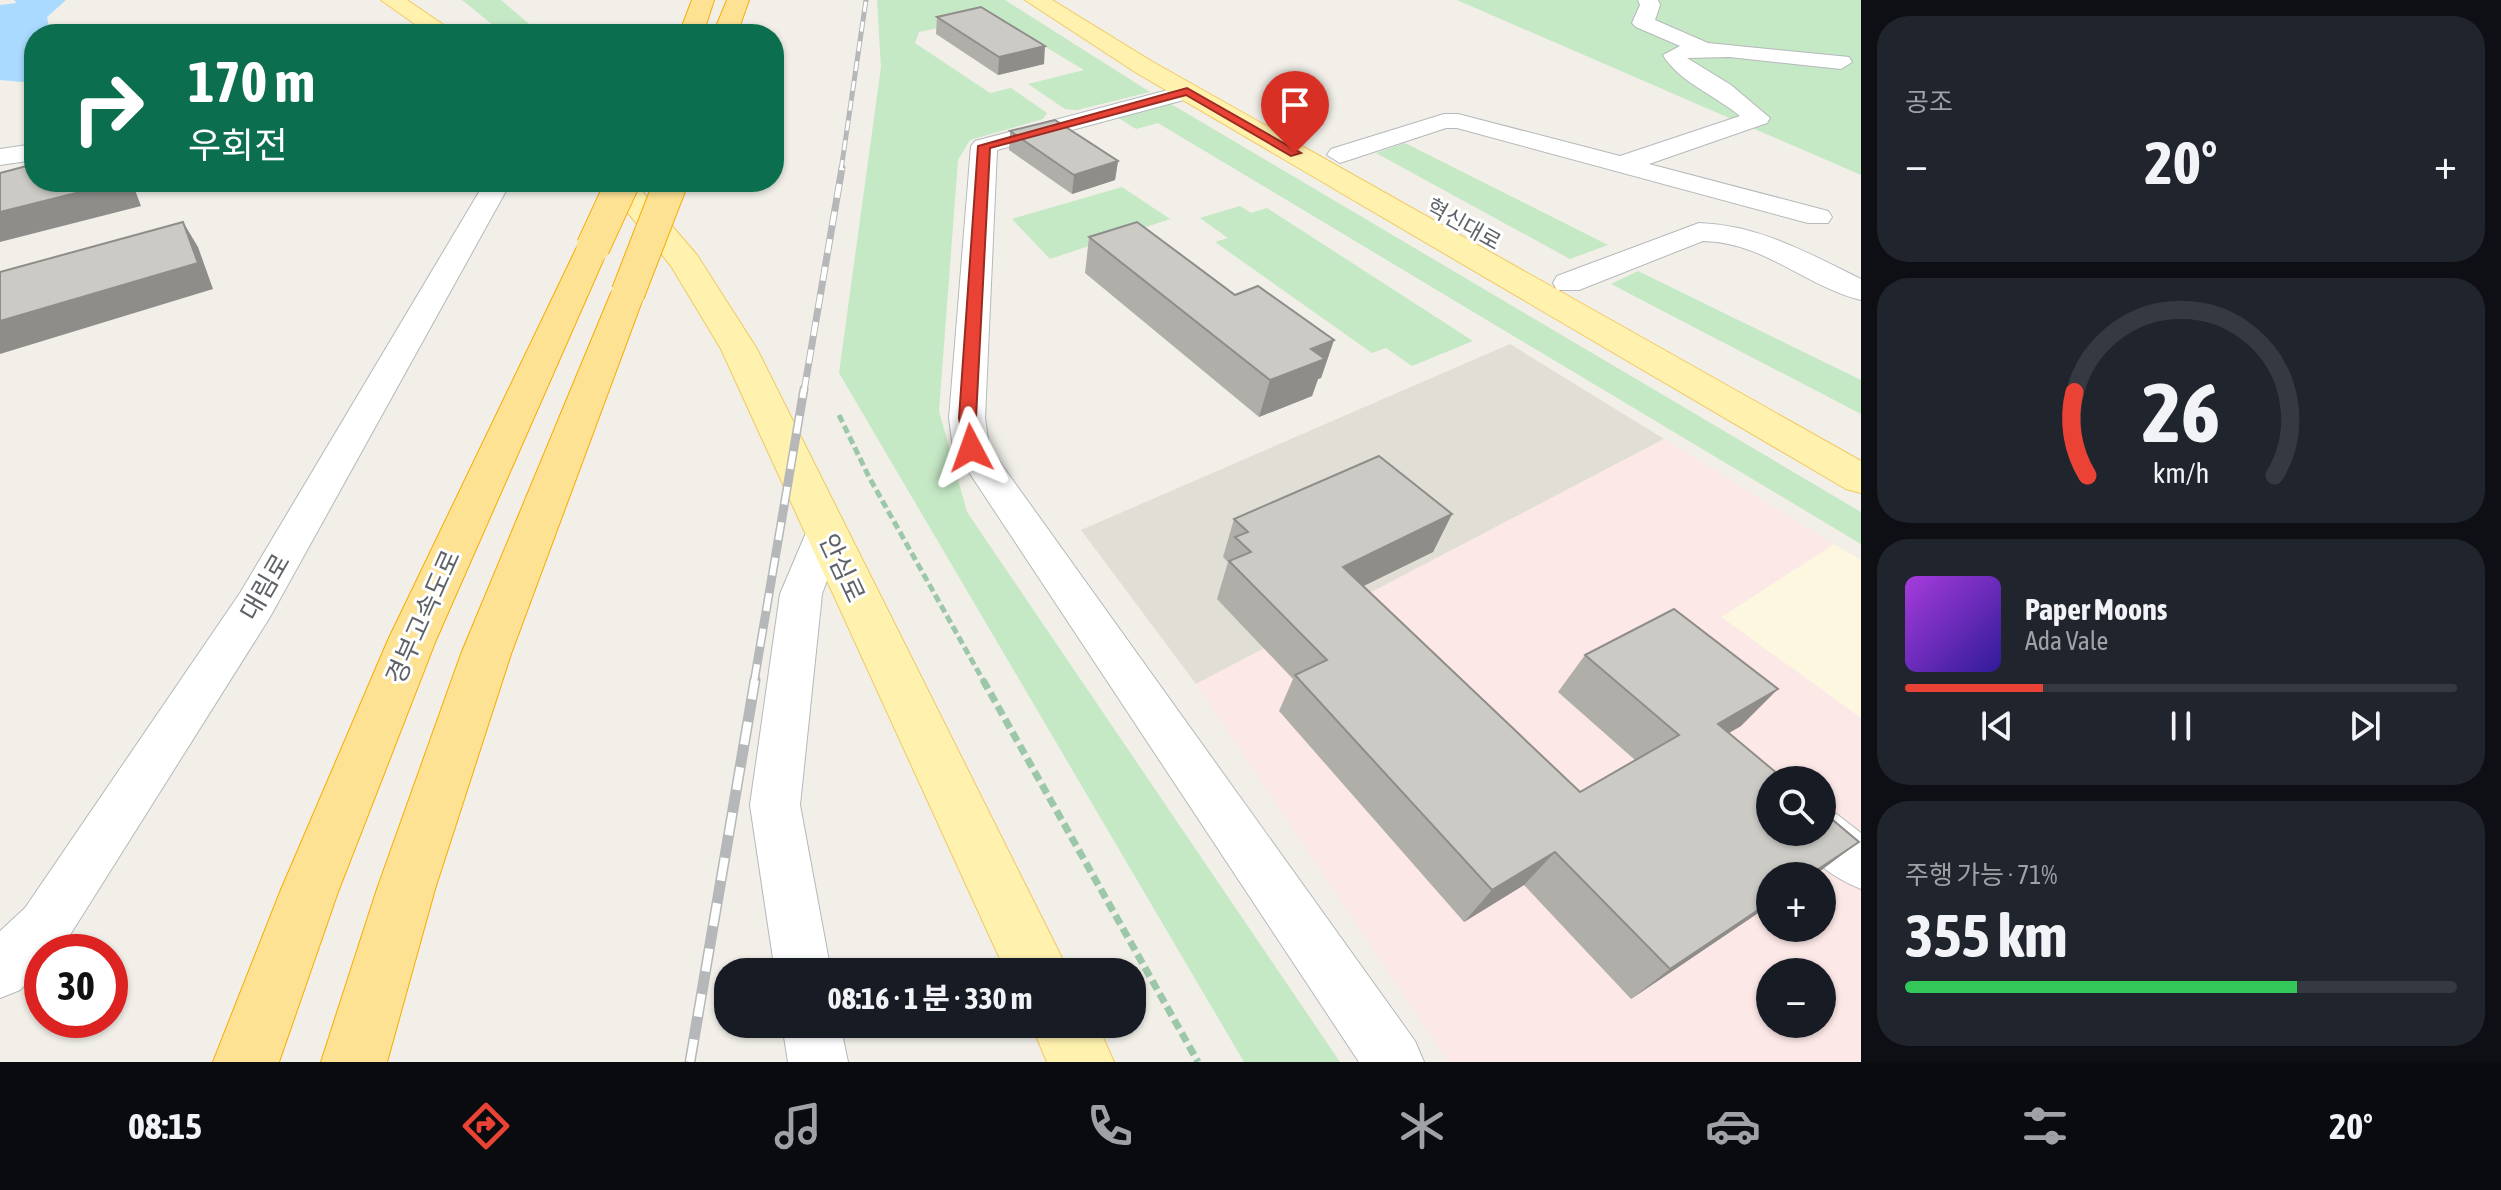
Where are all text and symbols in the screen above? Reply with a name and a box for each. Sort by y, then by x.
text: 170 m [188,50,315,114]
icon: right [56,56,160,160]
pin [1261,71,1329,153]
icon: arrive [1273,83,1317,127]
text: 공조 [1905,87,1953,117]
text: 우회전 [188,124,287,166]
text: 20° [2145,128,2217,197]
text: − [1905,138,1928,188]
text: + [2434,138,2457,188]
street label: 혁신대로 [1422,193,1506,255]
text: 26 [2142,364,2220,460]
position arrow [929,406,1013,490]
text: km/h [2153,456,2209,489]
street label: 안심로 [813,529,871,607]
street label: 경부고속도로 [380,545,466,689]
street label: 대림로 [234,548,296,626]
text: Paper Moons [2025,592,2167,626]
text: Ada Vale [2025,626,2108,656]
icon: previous [1975,704,2019,748]
icon: pause [2159,704,2203,748]
icon: next [2343,704,2387,748]
map controls [1756,766,1836,1038]
button: search [1756,766,1836,846]
text: 주행 가능 · 71% [1905,860,2058,890]
button: + [1756,862,1836,942]
text: 355 km [1905,901,2067,970]
speed limit sign: 30 [24,934,128,1038]
button: − [1756,958,1836,1038]
text: 08:16 · 1 분 · 330 m [828,981,1032,1015]
icon: directions [458,1098,514,1154]
icon: music [770,1098,826,1154]
icon: phone [1082,1098,1138,1154]
icon: climate [1394,1098,1450,1154]
icon: car [1705,1098,1761,1154]
icon: filters [2017,1098,2073,1154]
text: 08:15 [128,1105,202,1147]
text: 20° [2329,1105,2373,1147]

